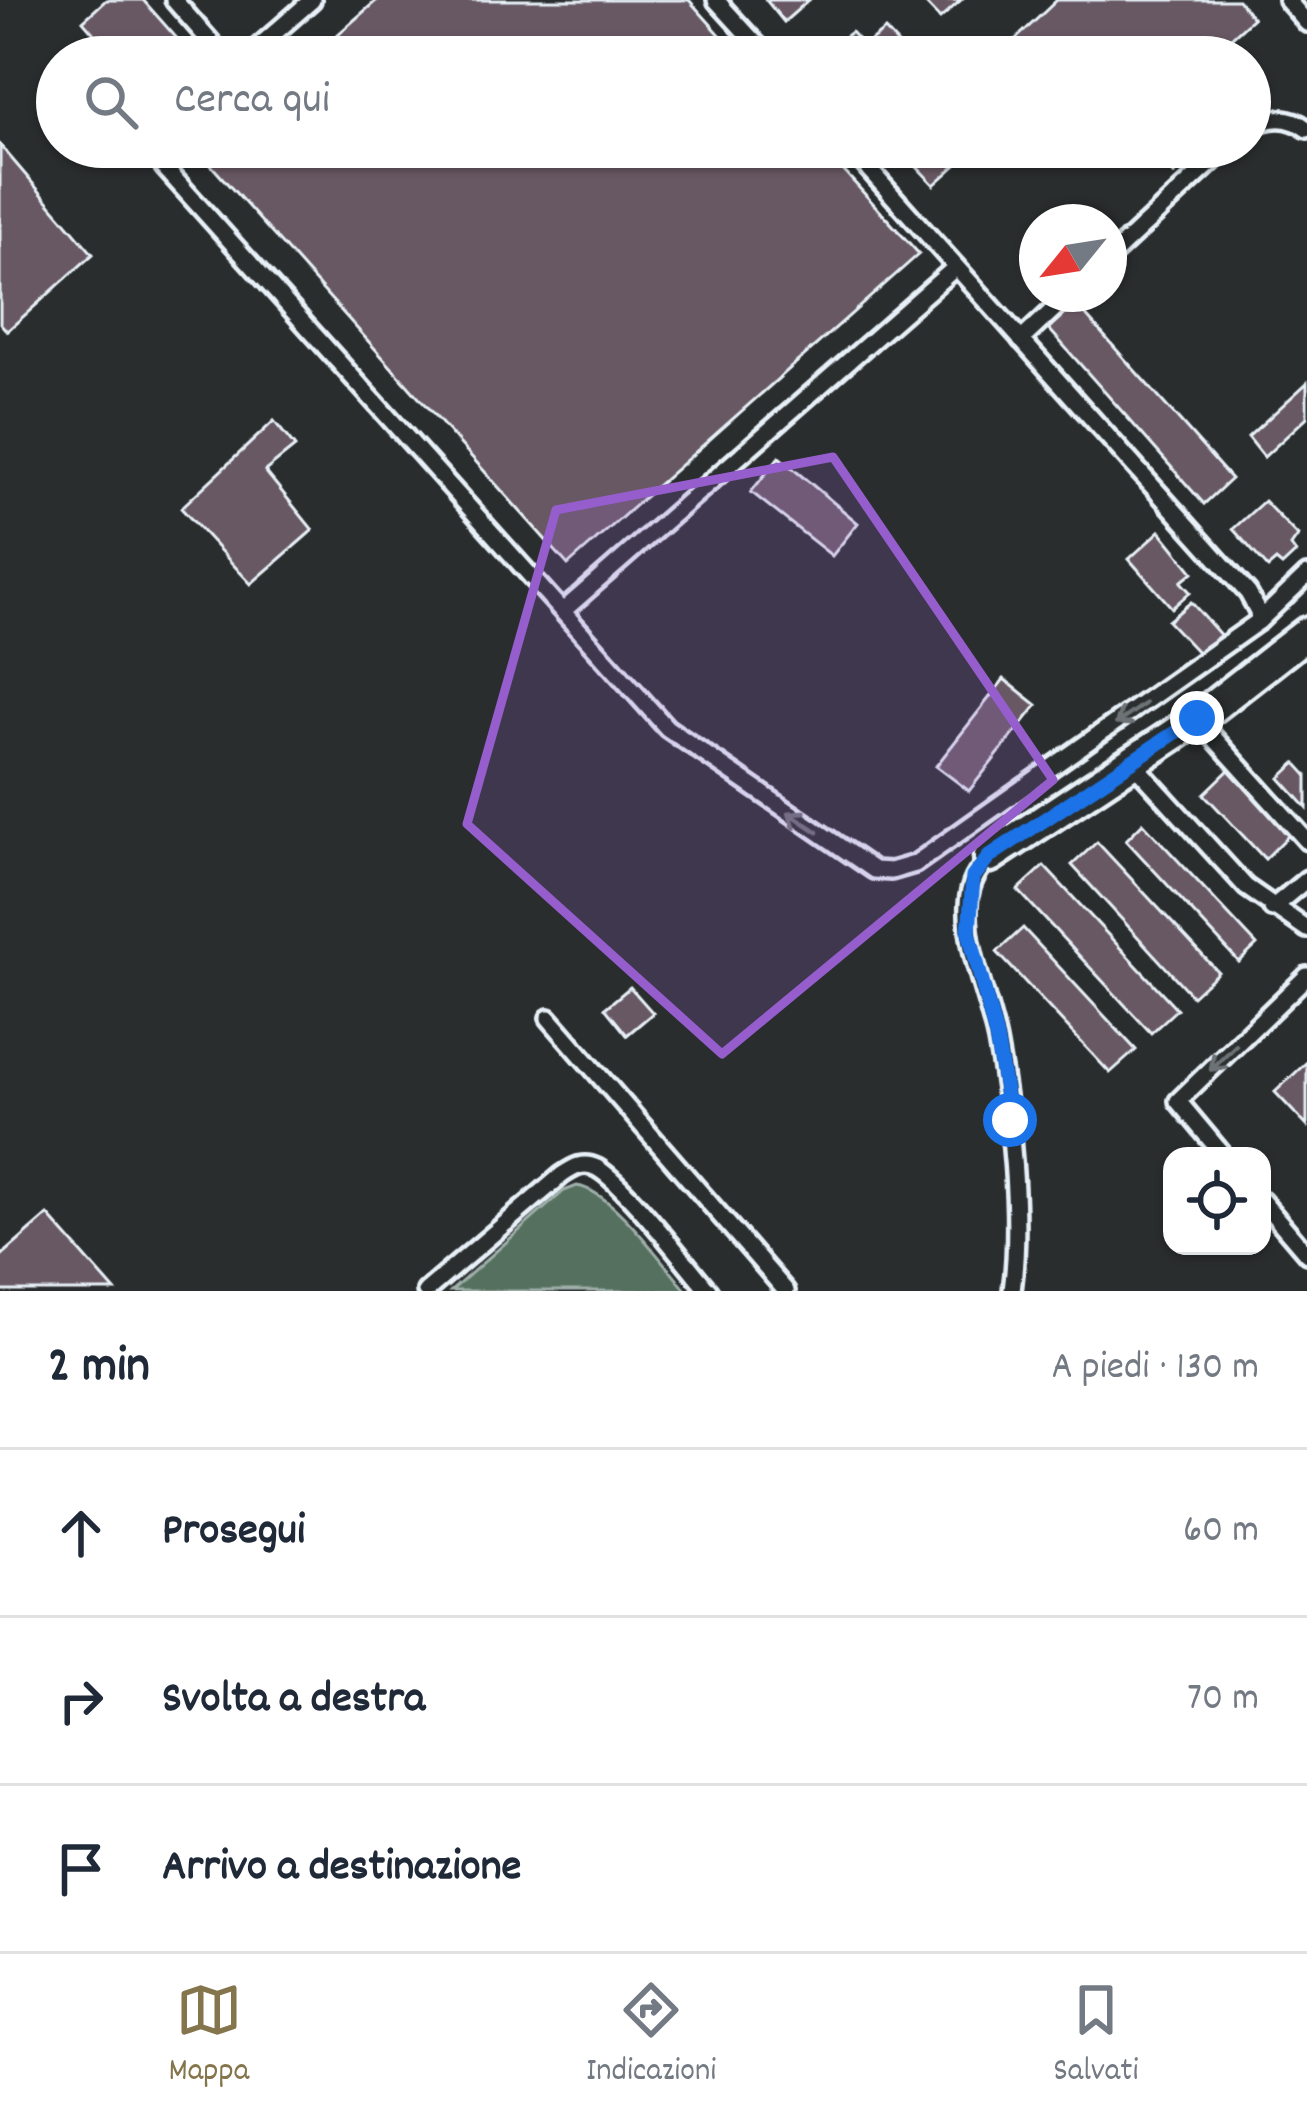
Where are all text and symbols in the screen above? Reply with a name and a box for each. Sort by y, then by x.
search box [36,36,1271,168]
icon: search [78,69,144,135]
text: Cerca qui [174,70,330,134]
north arrow [1019,204,1127,312]
route end [1170,691,1224,745]
one-way arrow [1113,701,1147,726]
one-way arrow [786,810,820,835]
one-way arrow [1209,1043,1238,1071]
route start [983,1093,1037,1147]
map controls [1163,1147,1271,1255]
button: locate [1163,1147,1271,1255]
text: 2 min [48,1333,150,1405]
text: A piedi · 130 m [1051,1342,1259,1397]
icon: ahead [48,1500,114,1566]
text: Prosegui [162,1501,305,1565]
text: 60 m [1183,1505,1259,1560]
icon: right [48,1668,114,1734]
text: Svolta a destra [162,1669,425,1733]
text: 70 m [1187,1673,1259,1728]
icon: arrive [48,1836,114,1902]
text: Arrivo a destinazione [162,1837,521,1901]
tab: Mappa [168,1977,249,2096]
tab: Indicazioni [586,1977,716,2096]
tab: Salvati [1053,1977,1139,2096]

